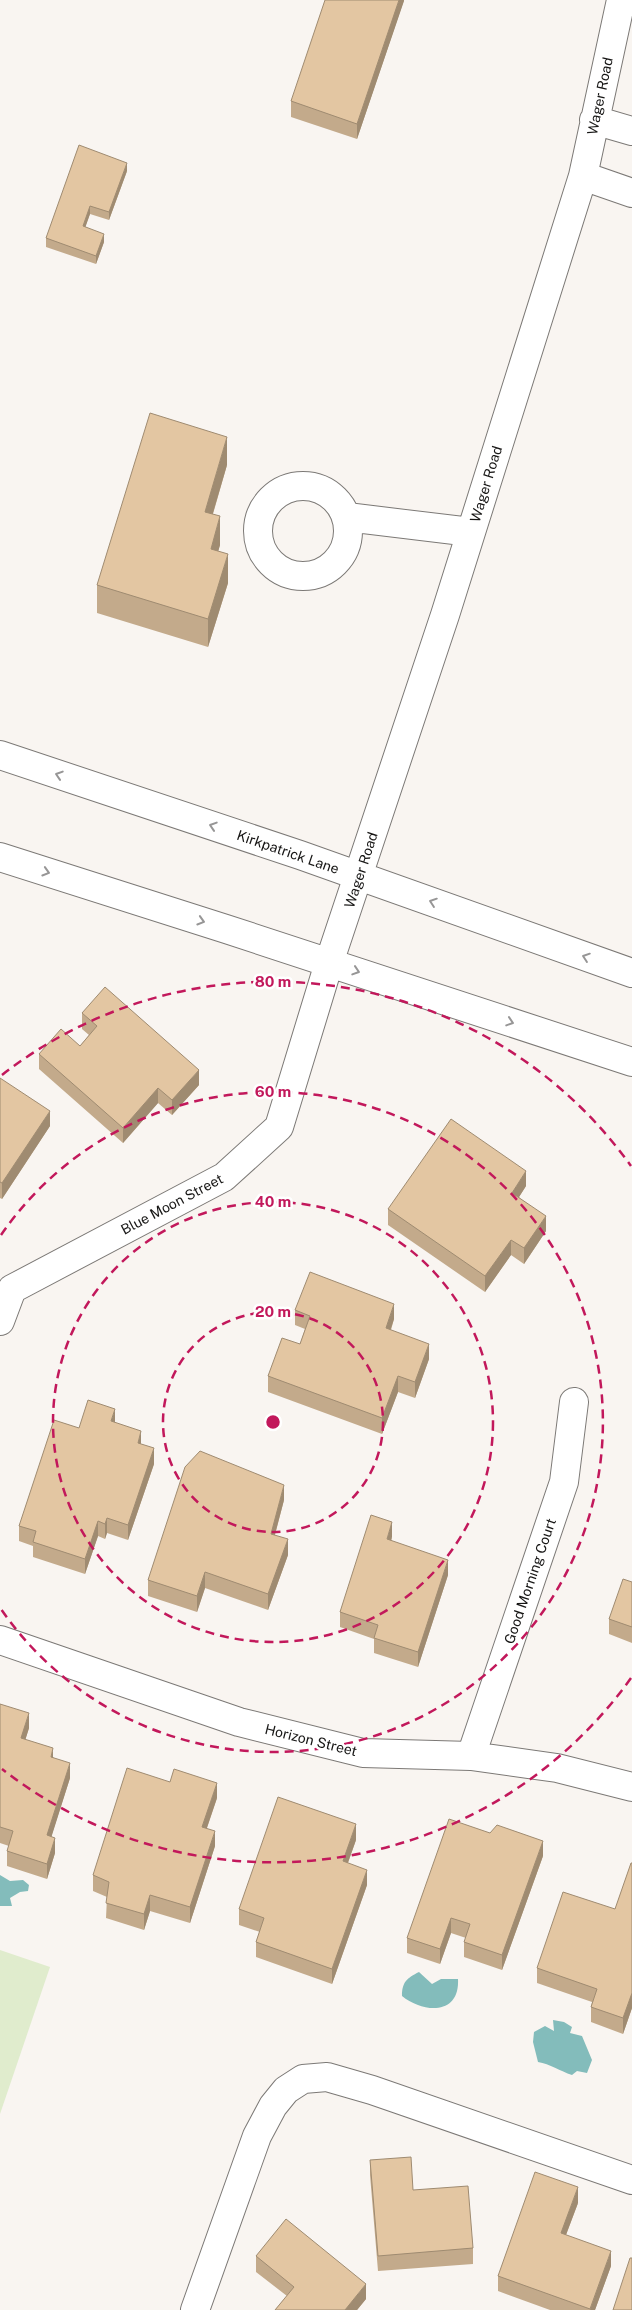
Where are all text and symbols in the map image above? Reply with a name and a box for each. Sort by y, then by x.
street label: Wager Road [584,56,616,136]
street label: Wager Road [467,444,505,524]
one-way arrow [55,770,64,780]
one-way arrow [210,822,218,832]
street label: Kirkpatrick Lane [235,827,341,877]
street label: Wager Road [341,830,381,910]
one-way arrow [42,866,50,876]
one-way arrow [429,898,438,908]
one-way arrow [197,915,205,925]
one-way arrow [582,952,591,962]
one-way arrow [351,966,360,976]
text: 80 m [255,973,291,990]
one-way arrow [506,1017,514,1027]
text: 60 m [255,1083,291,1100]
street label: Blue Moon Street [118,1170,226,1238]
text: 40 m [255,1193,291,1210]
text: 20 m [255,1303,291,1320]
centre of rings [264,1413,282,1431]
street label: Good Morning Court [501,1516,559,1646]
street label: Horizon Street [263,1721,359,1759]

